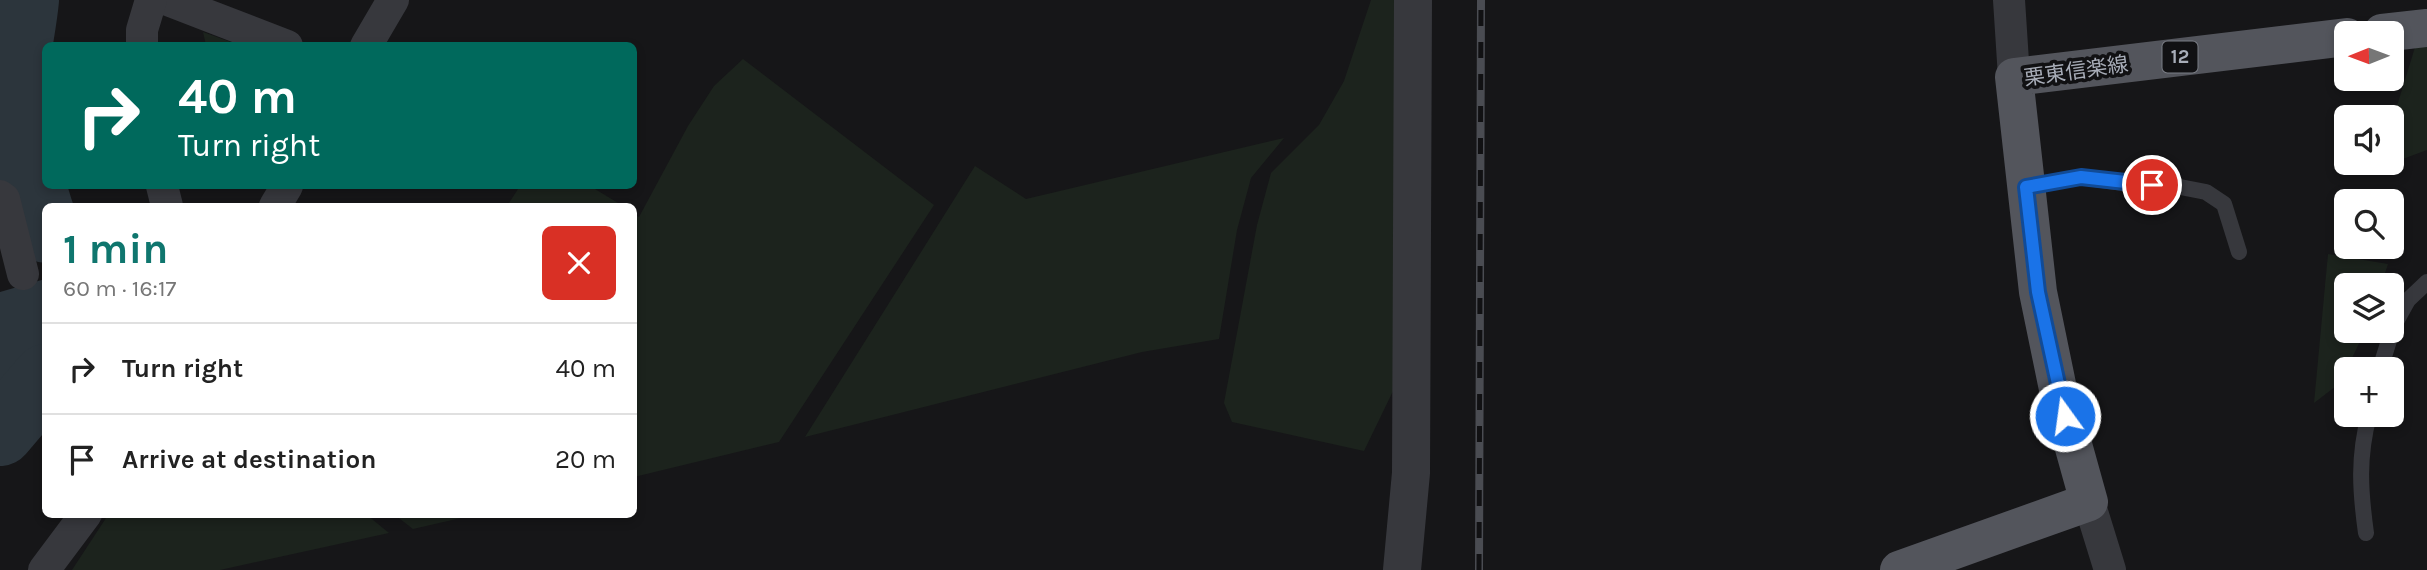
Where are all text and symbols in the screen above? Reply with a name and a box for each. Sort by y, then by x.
north arrow [2334,21,2404,91]
map controls [2334,21,2404,427]
road number: 12 [2162,41,2198,72]
street label: 栗東信楽線 [2022,52,2130,90]
text: 40 m [178,68,297,125]
icon: right [63,70,154,161]
button: sound [2334,105,2404,175]
text: Turn right [178,127,320,164]
pin [2122,155,2182,215]
icon: arrive [2133,166,2171,204]
button: search [2334,189,2404,259]
text: 1 min [63,224,168,274]
button: close [542,226,616,300]
button: layers [2334,273,2404,343]
text: 60 m · 16:17 [63,275,176,302]
icon: right [63,350,101,388]
text: Turn right [122,353,243,384]
text: 40 m [556,353,616,384]
button: + [2334,357,2404,427]
position arrow [2028,379,2102,453]
icon: arrive [63,441,101,479]
text: Arrive at destination [122,444,376,475]
text: 20 m [555,444,616,475]

